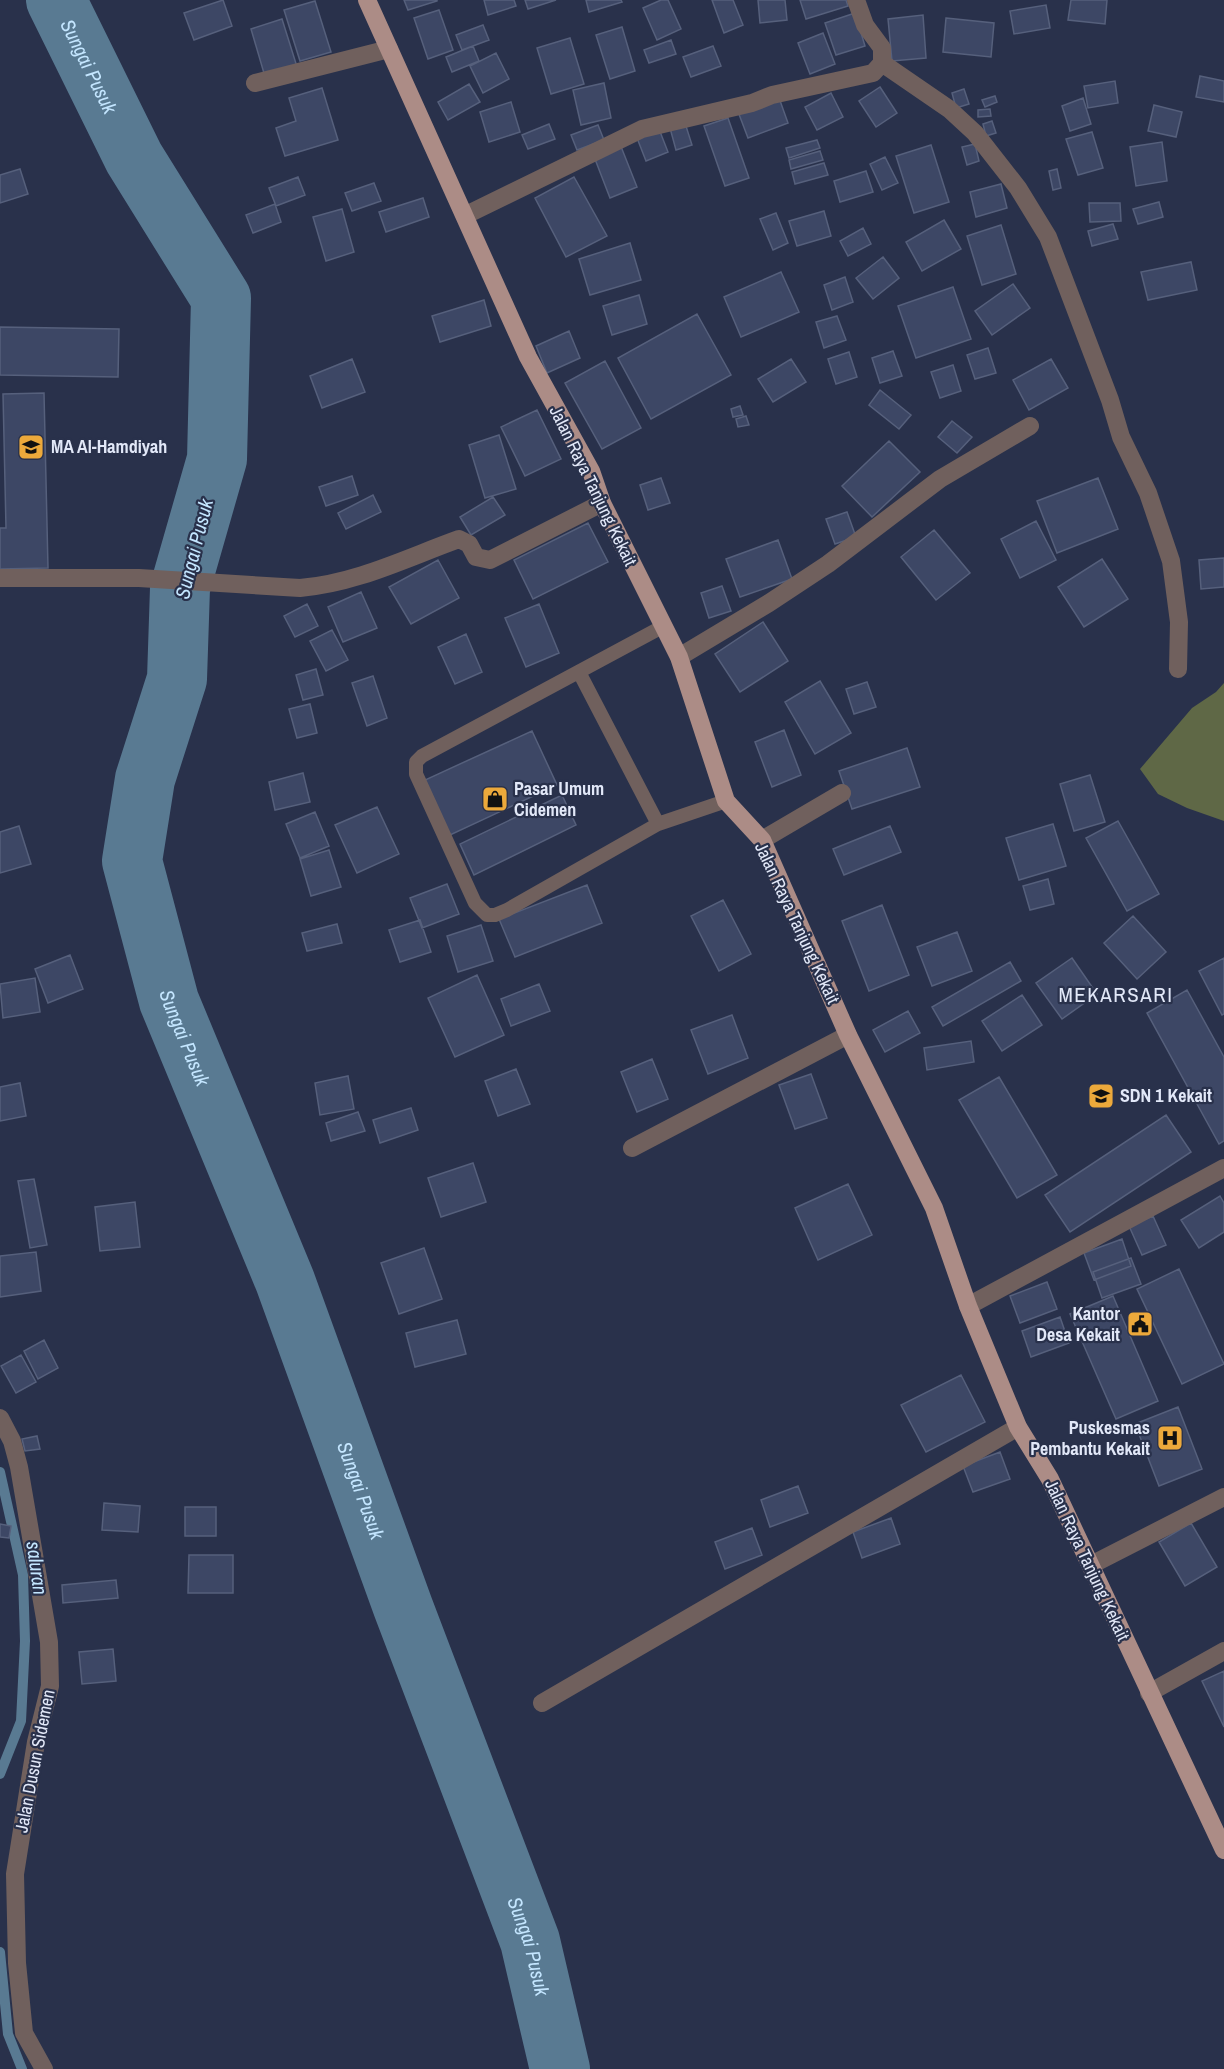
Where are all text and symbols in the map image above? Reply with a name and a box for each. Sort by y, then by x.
water label: Sungai Pusuk [54,14,124,119]
street label: Jalan Raya Tanjung Kekait [544,401,643,570]
school or university icon: MA Al-Hamdiyah [16,432,46,462]
place label: MA Al-Hamdiyah [51,434,167,459]
water label: Sungai Pusuk [168,495,219,602]
place label: Pasar Umum Cidemen [514,776,604,822]
shop icon: Pasar Umum Cidemen [480,784,510,814]
street label: Jalan Raya Tanjung Kekait [749,838,846,1008]
district label: MEKARSARI [1059,980,1173,1009]
water label: Sungai Pusuk [154,987,217,1091]
school or university icon: SDN 1 Kekait [1086,1081,1116,1111]
place label: SDN 1 Kekait [1120,1083,1212,1108]
place label: Kantor Desa Kekait [1036,1301,1120,1347]
public building icon: Kantor Desa Kekait [1125,1309,1155,1339]
place label: Puskesmas Pembantu Kekait [1030,1415,1150,1461]
hospital icon: Puskesmas Pembantu Kekait [1155,1423,1185,1453]
water label: Sungai Pusuk [331,1438,392,1544]
street label: Jalan Raya Tanjung Kekait [1039,1475,1136,1645]
water label: saluran [20,1539,55,1596]
street label: Jalan Dusun Sidemen [8,1687,61,1835]
water label: Sungai Pusuk [501,1893,557,1999]

